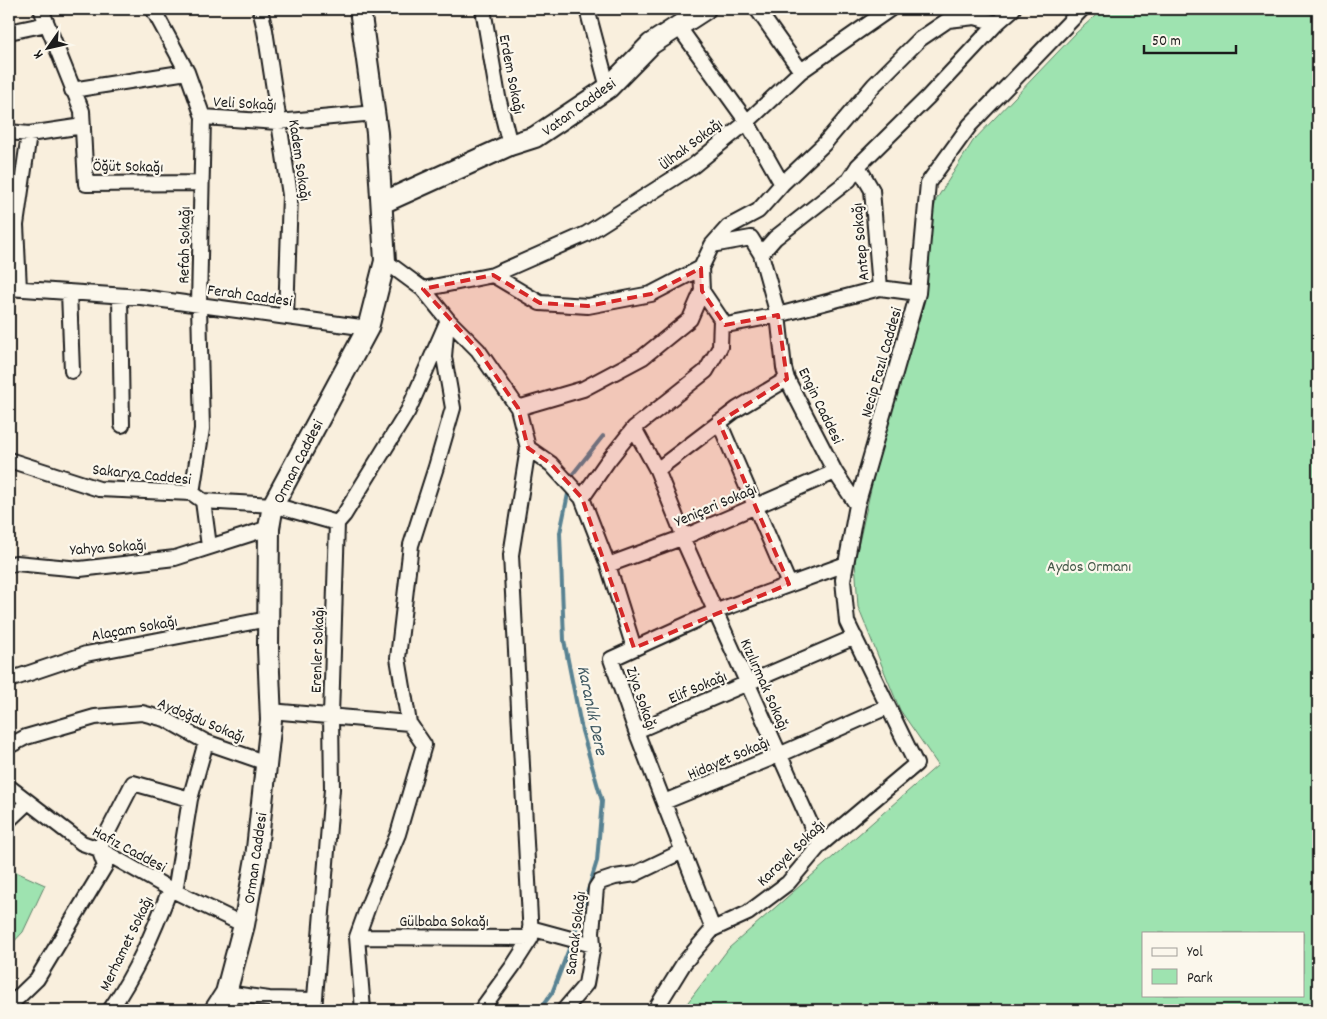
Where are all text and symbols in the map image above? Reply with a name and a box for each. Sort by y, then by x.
north arrow [22,22,72,72]
scale bar [1144,22,1237,54]
text: 50 m [1152,31,1181,53]
street label: Erdem Sokağı [492,33,530,116]
text: K [28,45,49,62]
street label: Vatan Caddesi [538,73,621,143]
street label: Veli Sokağı [213,91,277,118]
street label: Ülhak Sokağı [655,113,728,177]
street label: Kadem Sokağı [281,118,316,203]
street label: Öğüt Sokağı [93,155,163,180]
street label: Antep Sokağı [847,202,876,282]
street label: Refah Sokağı [173,206,198,284]
street label: Ferah Caddesi [206,279,294,314]
street label: Necip Fazıl Caddesi [856,305,909,420]
street label: Engin Caddesi [791,364,848,448]
street label: Orman Caddesi [268,416,330,508]
street label: Sakarya Caddesi [91,459,192,492]
street label: Yeniçeri Sokağı [671,479,761,534]
street label: Yahya Sokağı [69,534,147,563]
park label: Aydos Ormanı [1047,556,1131,579]
street label: Erenler Sokağı [305,607,331,694]
street label: Alaçam Sokağı [90,611,179,648]
street label: Kızılırmak Sokağı [733,635,794,735]
water label: Karanlık Dere [569,663,612,759]
street label: Ziya Sokağı [619,664,662,734]
street label: Elif Sokağı [665,666,731,711]
street label: Aydoğdu Sokağı [154,693,248,750]
street label: Hidayet Sokağı [684,732,774,787]
street label: Orman Caddesi [239,811,274,905]
street label: Karayel Sokağı [752,815,831,892]
street label: Hafız Caddesi [88,821,170,879]
street label: Sancak Sokağı [560,890,593,977]
street label: Merhamet Sokağı [94,893,160,995]
street label: Gülbaba Sokağı [399,911,489,934]
legend [1142,932,1304,996]
text: Yol [1187,942,1203,964]
text: Park [1187,968,1213,990]

